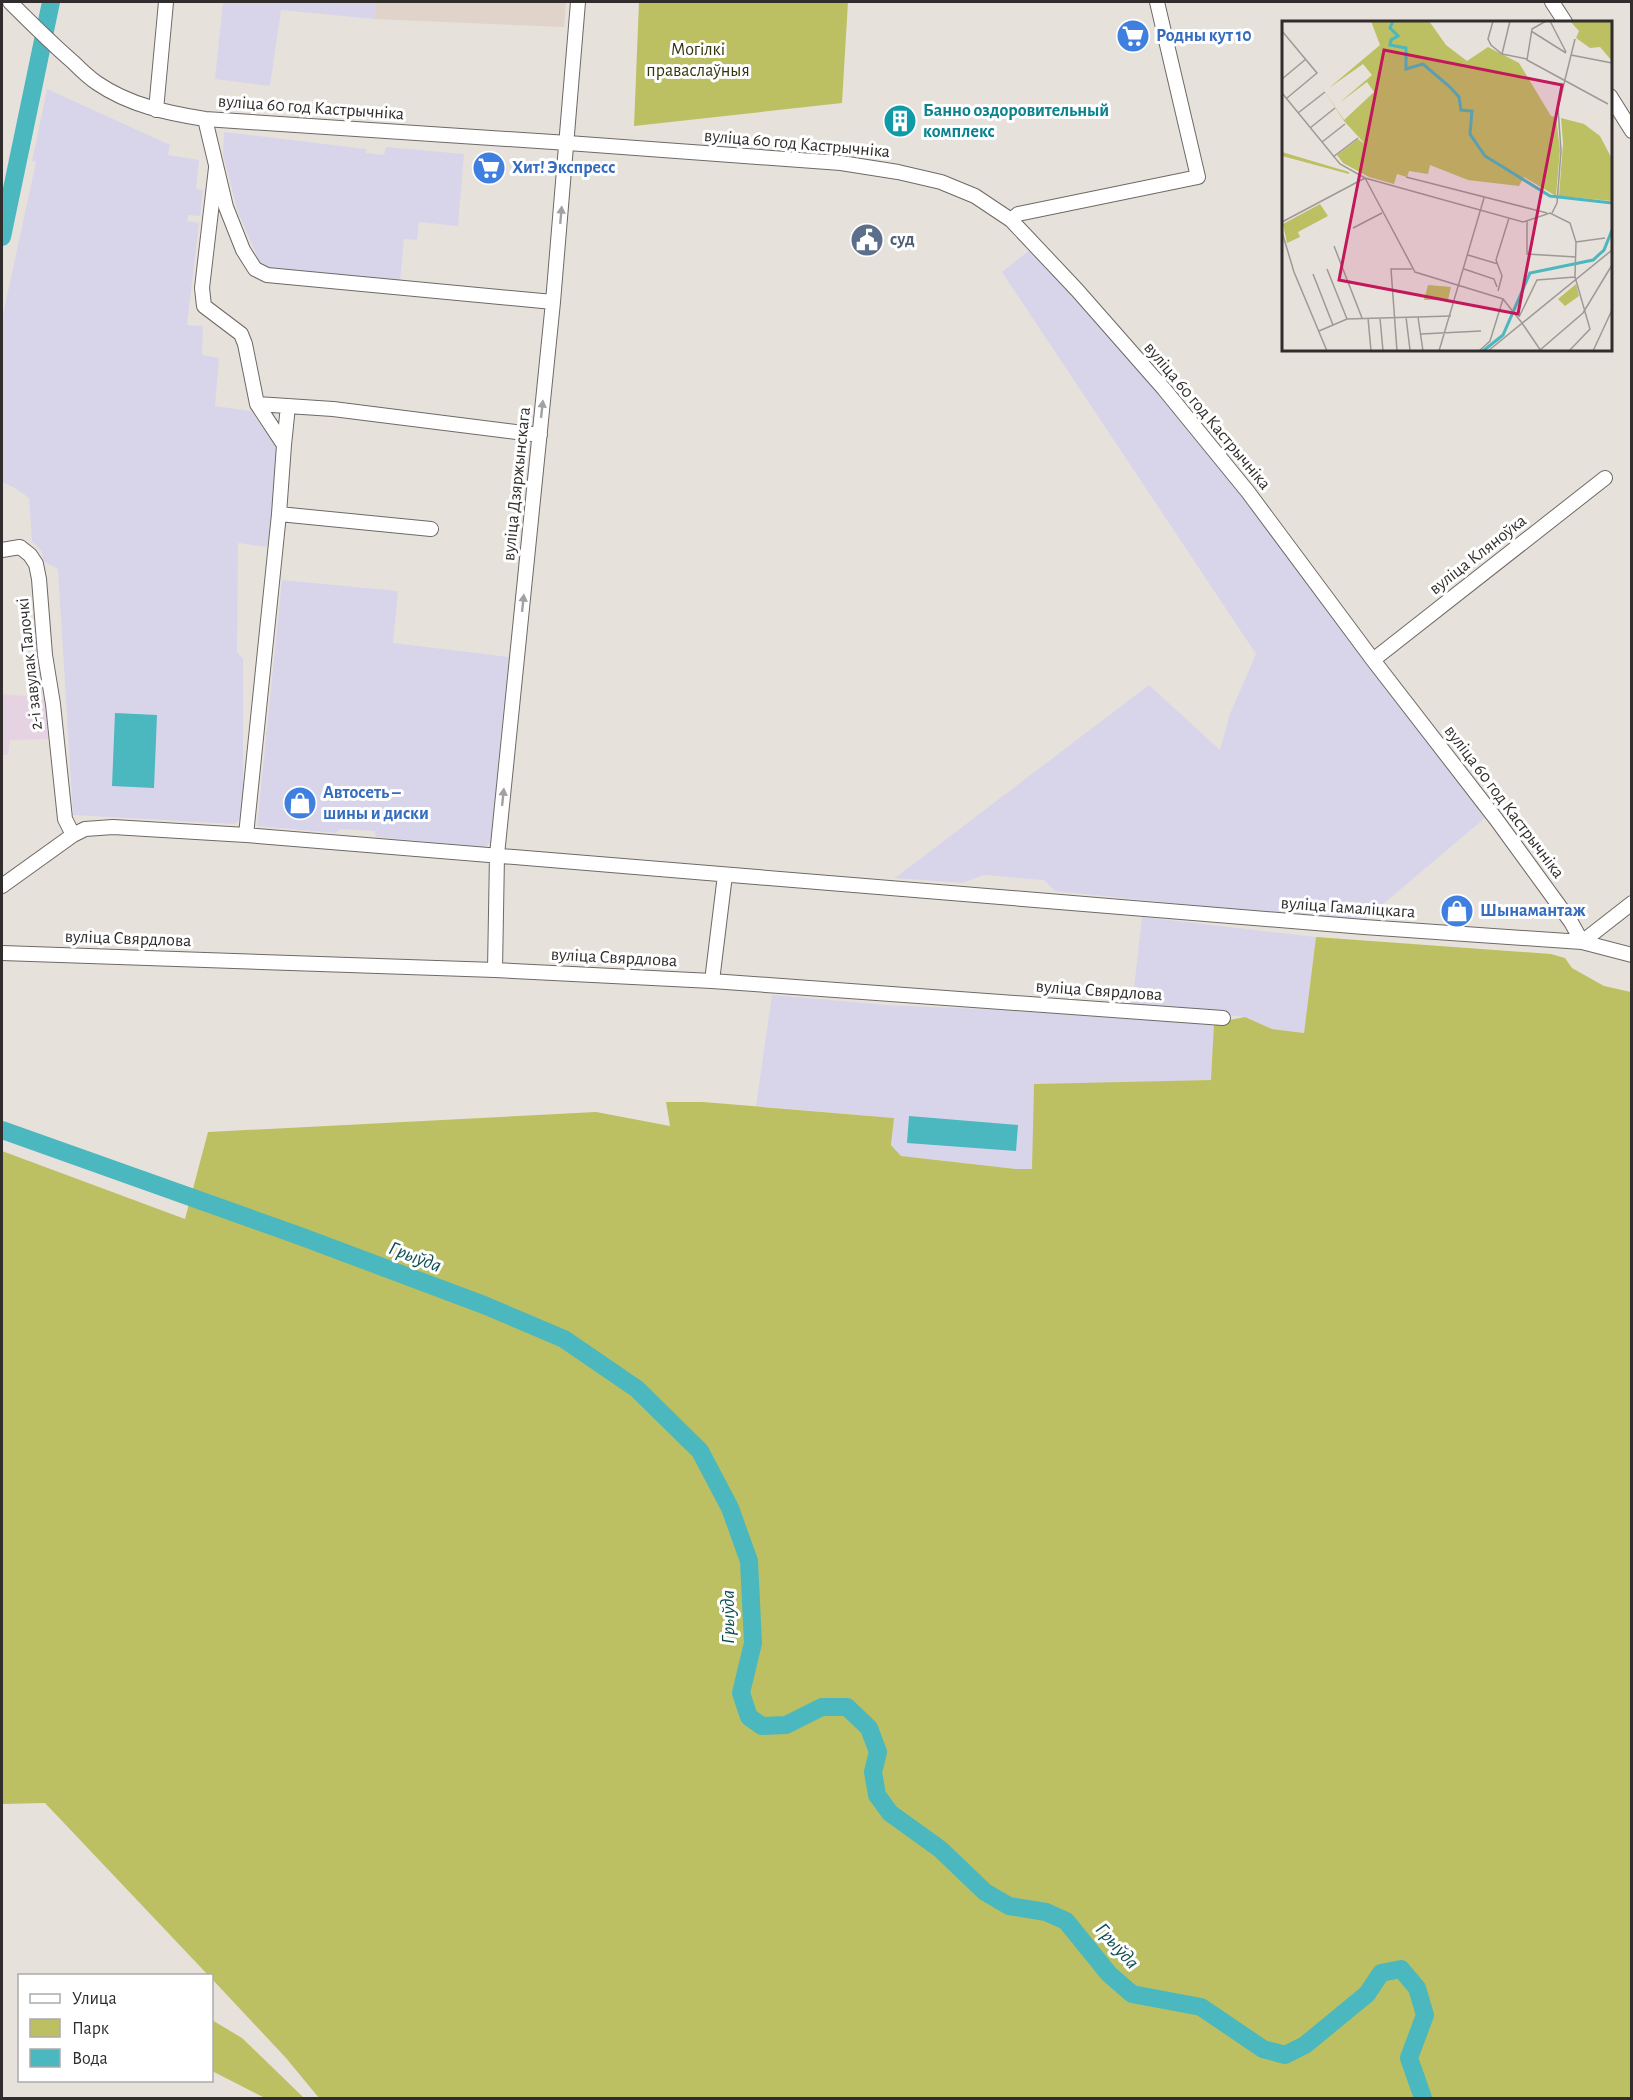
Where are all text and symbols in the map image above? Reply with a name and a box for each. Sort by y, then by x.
supermarket icon: Родны кут 10 [1115,18,1151,54]
inset map [1282,21,1612,351]
place label: Родны кут 10 [1156,27,1252,45]
park label: Могілкі праваслаўныя [646,41,750,80]
street label: вуліца 60 год Кастрычніка [217,93,405,123]
place label: Банно оздоровительный комплекс [923,102,1109,141]
building icon: Банно оздоровительный комплекс [882,103,918,139]
street label: вуліца 60 год Кастрычніка [703,127,891,161]
supermarket icon: Хит! Экспресс [471,150,507,186]
place label: Хит! Экспресс [512,159,616,177]
one-way arrow [556,205,566,224]
public building icon: суд [849,222,885,258]
place label: суд [890,231,915,249]
street label: вуліца 60 год Кастрычніка [1140,339,1274,493]
one-way arrow [537,399,547,418]
street label: вуліца Дзяржынскага [500,406,534,562]
street label: вуліца Кляноўка [1426,512,1530,598]
one-way arrow [518,594,528,613]
street label: 2-і завулак Талочкі [14,597,46,731]
street label: вуліца 60 год Кастрычніка [1441,722,1567,882]
place label: Автосеть – шины и диски [323,784,429,823]
shop icon: Автосеть – шины и диски [282,785,318,821]
one-way arrow [498,788,508,807]
shop icon: Шынамантаж [1439,893,1475,929]
street label: вуліца Гамаліцкага [1280,894,1416,922]
place label: Шынамантаж [1480,902,1586,920]
street label: вуліца Свярдлова [64,928,192,950]
street label: вуліца Свярдлова [550,946,678,970]
street label: вуліца Свярдлова [1035,978,1163,1004]
water label: Грыўда [386,1238,444,1276]
water label: Грыўда [718,1590,738,1644]
water label: Грыўда [1091,1919,1143,1973]
legend [18,1974,213,2082]
text: Улица [72,1990,117,2008]
text: Парк [72,2020,110,2038]
text: Вода [72,2050,108,2068]

